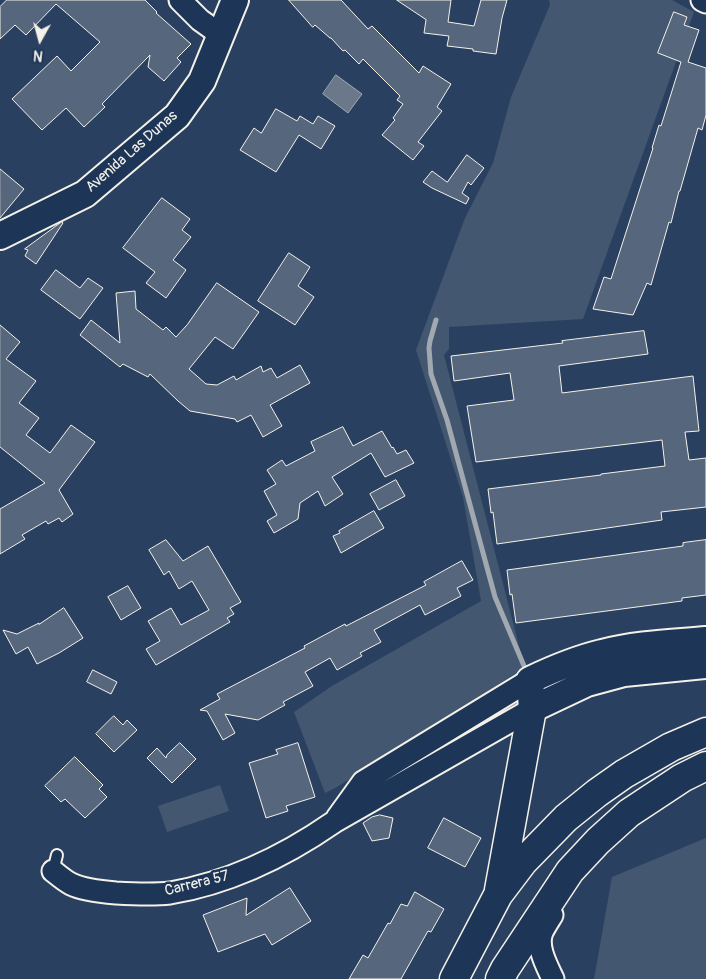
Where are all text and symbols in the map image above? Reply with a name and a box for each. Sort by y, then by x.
north arrow [15,15,65,65]
text: N [32,46,44,64]
street label: Avenida Las Dunas [82,107,182,197]
street label: Carrera 57 [163,867,231,901]

